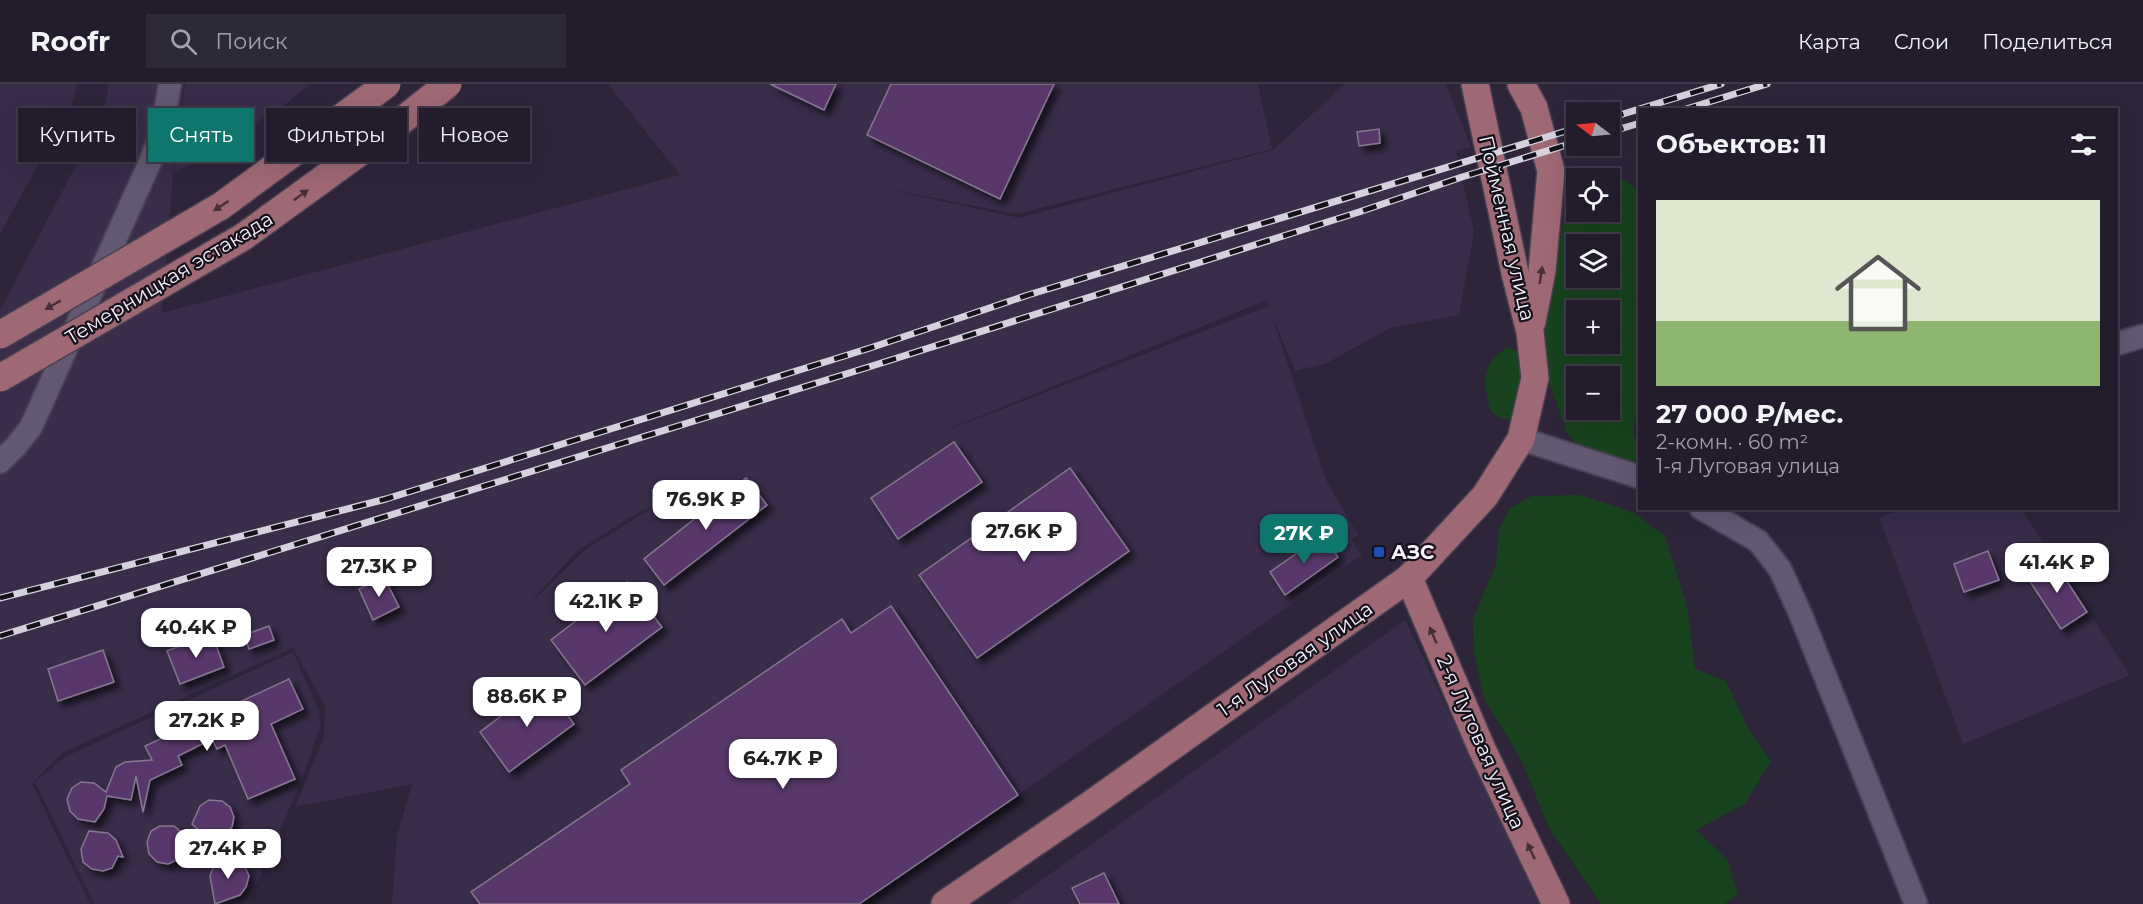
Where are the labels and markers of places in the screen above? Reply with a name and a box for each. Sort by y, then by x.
pin: 76.9K ₽ [651,480,761,531]
pin: 27.6K ₽ [969,512,1079,563]
pin: 27K ₽ [1262,514,1346,565]
place label: АЗС [1391,540,1435,564]
pin: 41.4K ₽ [2002,543,2112,594]
marker: АЗС [1372,545,1386,559]
pin: 27.3K ₽ [324,547,434,598]
pin: 42.1K ₽ [551,582,661,633]
pin: 40.4K ₽ [141,608,251,659]
pin: 88.6K ₽ [472,677,582,728]
pin: 27.2K ₽ [152,701,262,752]
pin: 64.7K ₽ [728,739,838,790]
pin: 27.4K ₽ [173,829,283,880]

